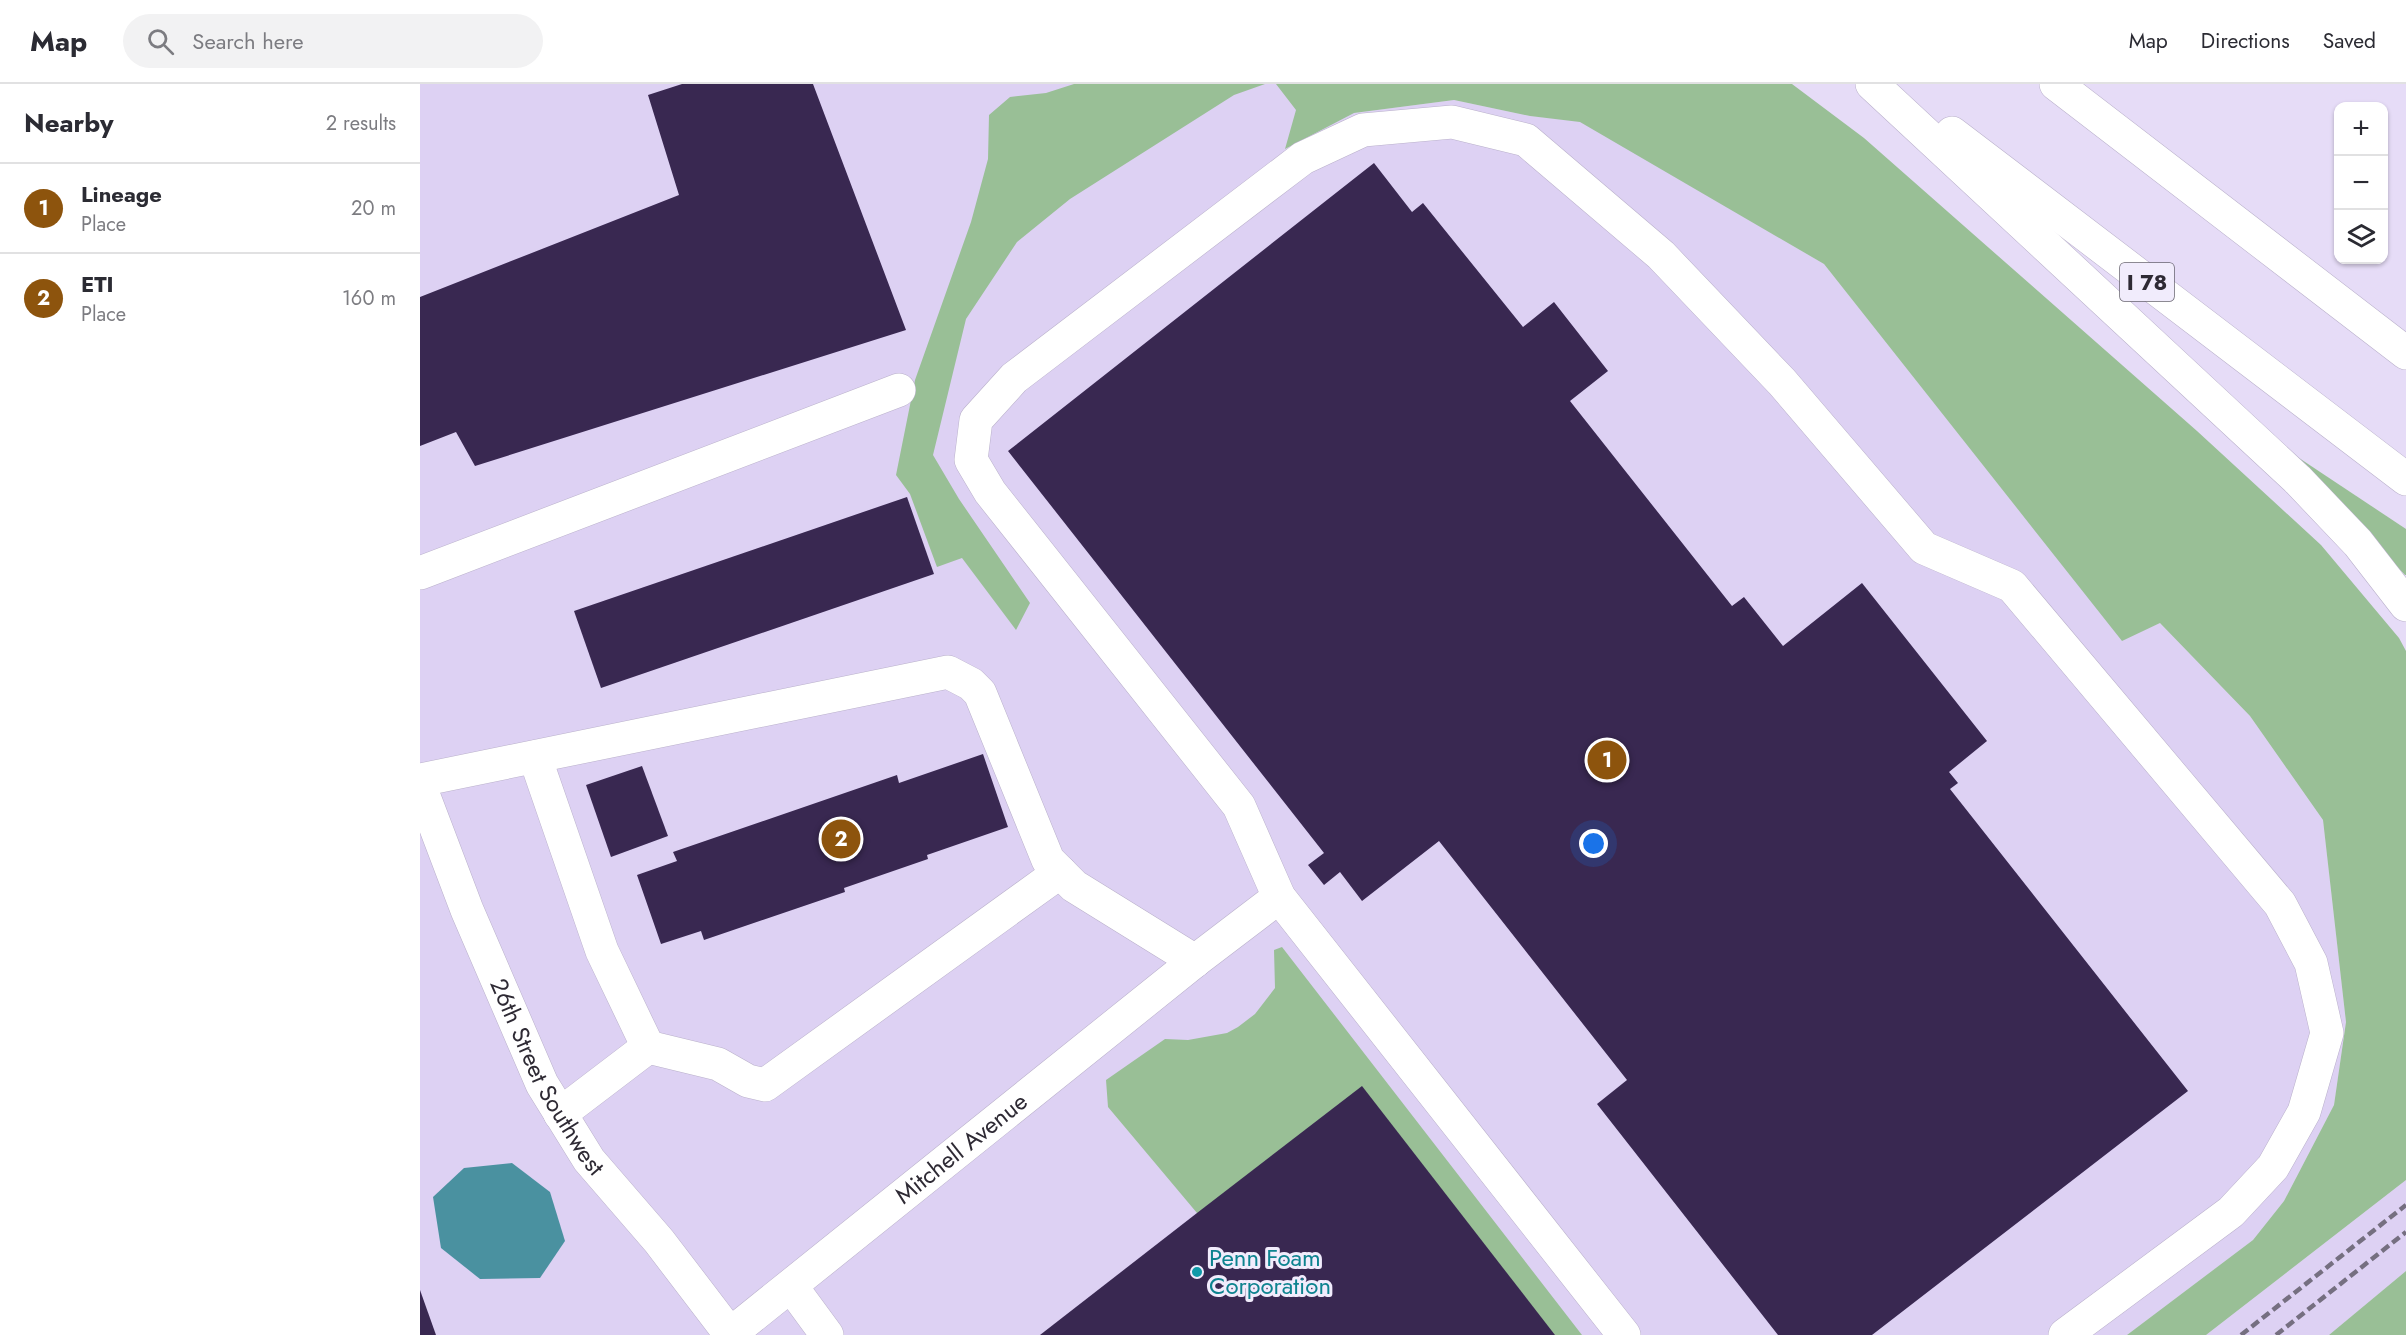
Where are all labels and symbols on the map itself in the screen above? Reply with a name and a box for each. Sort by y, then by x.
road number: I 78 [2120,263,2174,301]
pin: 1 [1588,738,1626,782]
pin: 2 [822,816,860,861]
your location [1579,829,1608,858]
street label: 26th Street Southwest [482,973,613,1183]
street label: Mitchell Avenue [887,1084,1035,1212]
place label: Penn Foam Corporation [1209,1240,1331,1303]
marker: Penn Foam Corporation [1190,1265,1204,1279]

